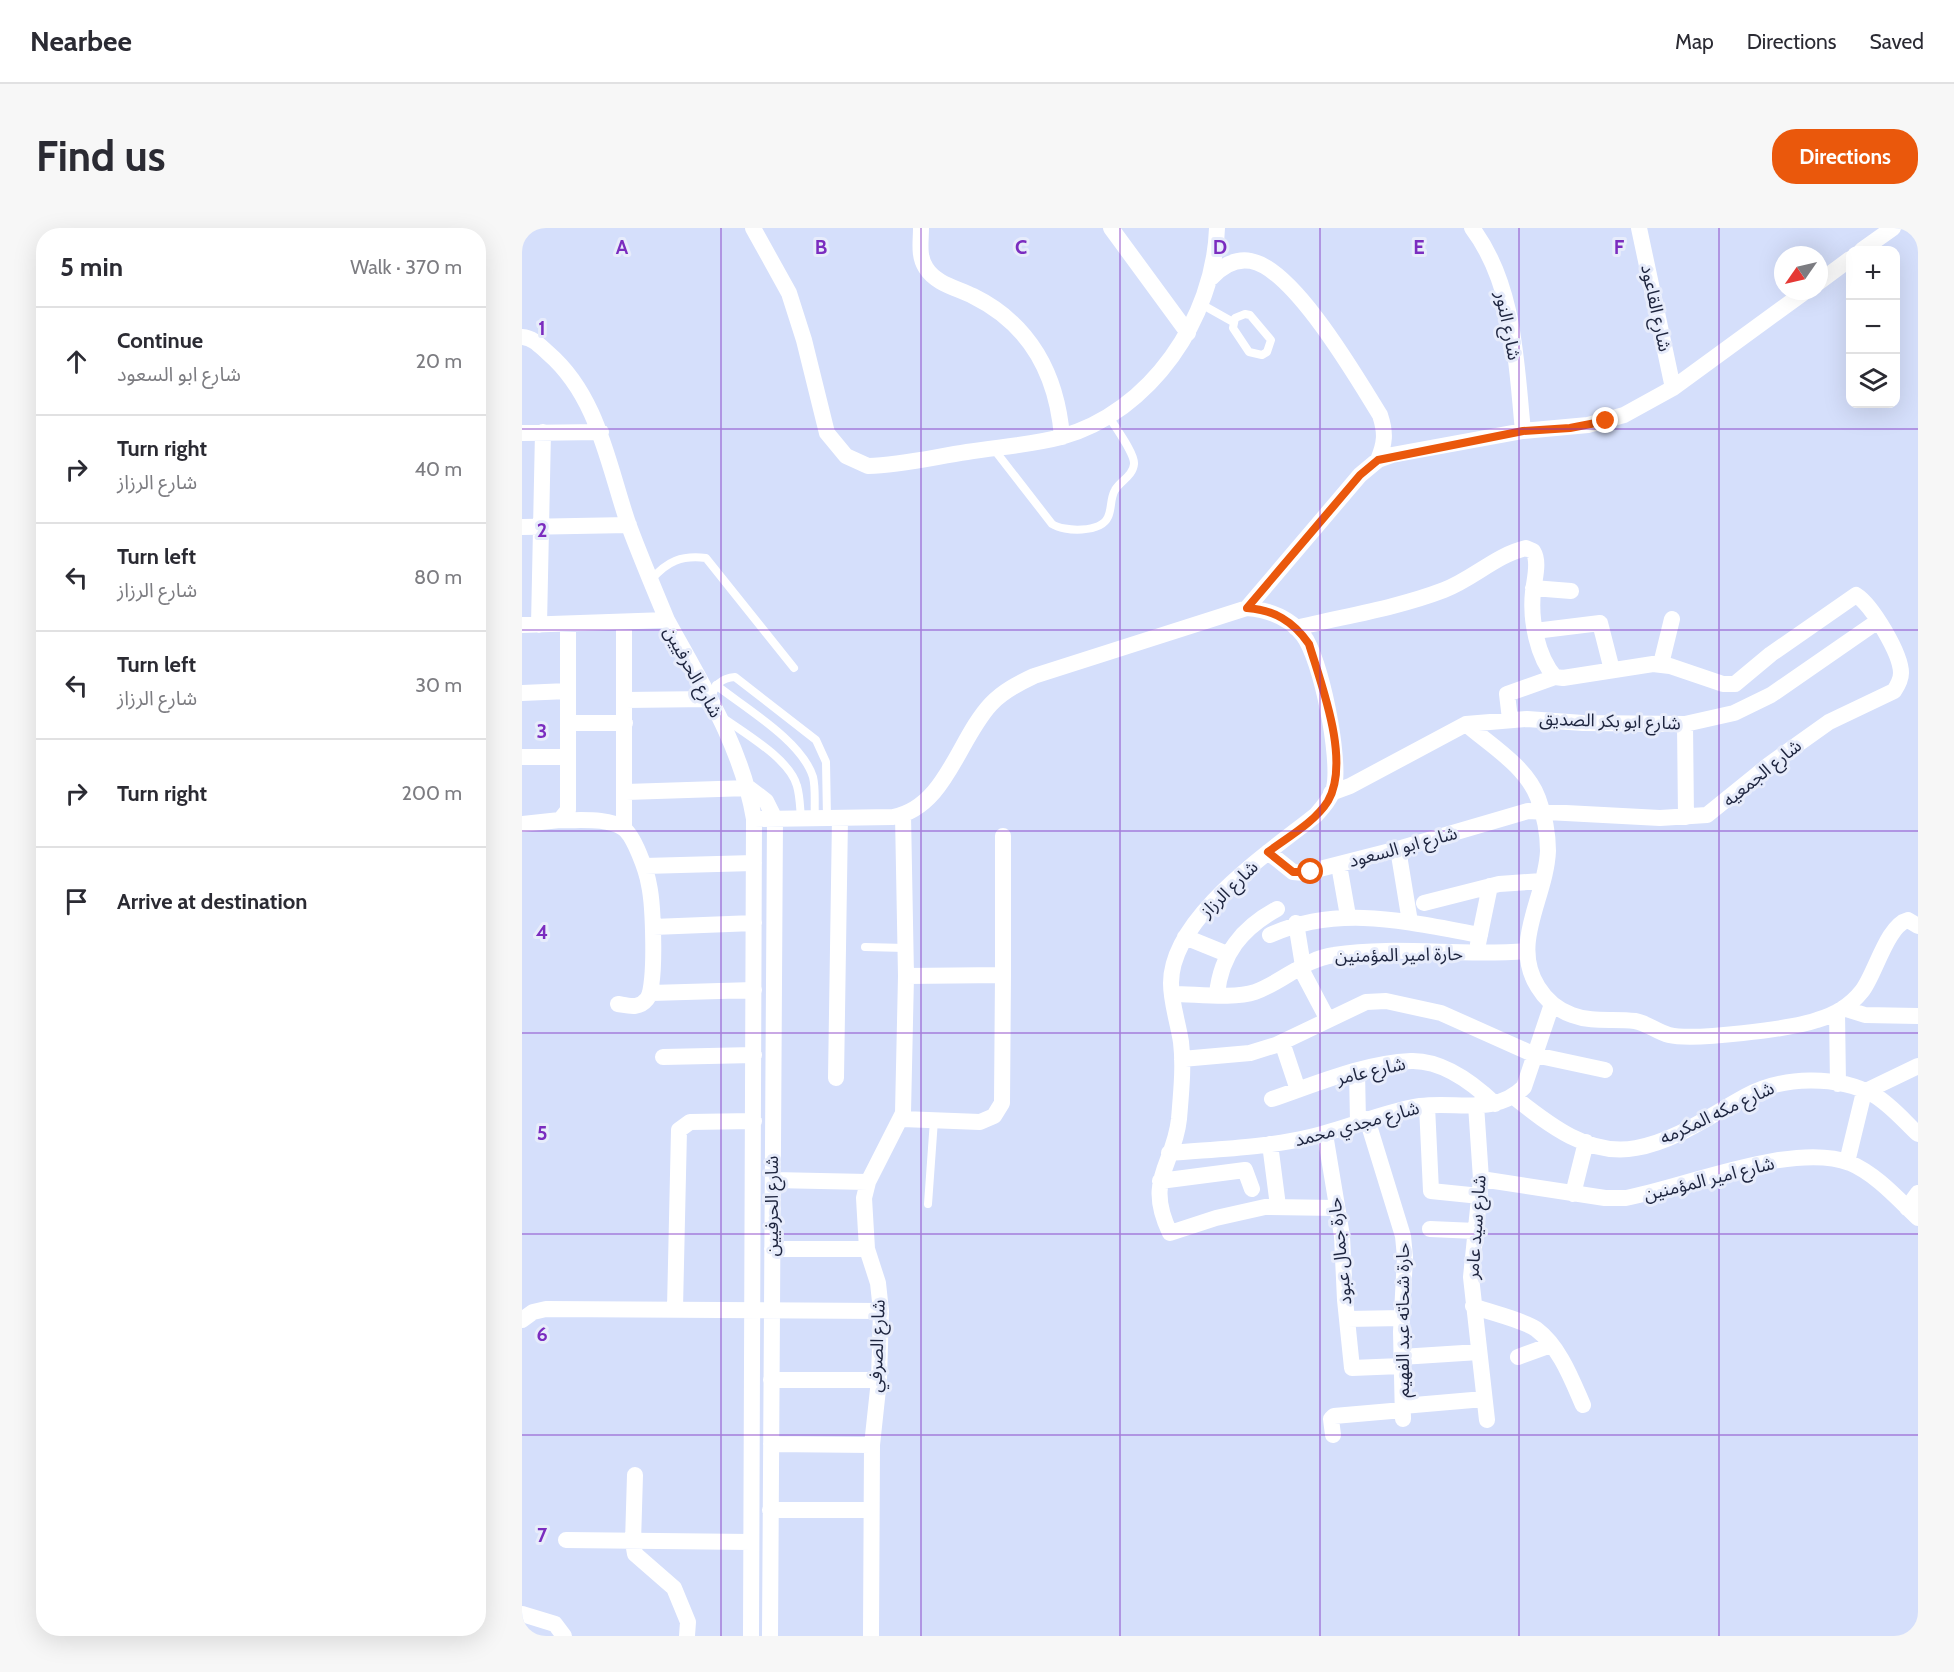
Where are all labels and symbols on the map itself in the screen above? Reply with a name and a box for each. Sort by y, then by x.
text: A [616,235,629,259]
text: B [815,235,827,259]
text: C [1015,235,1027,259]
text: D [1213,235,1227,259]
text: E [1413,235,1425,259]
text: F [1614,235,1625,259]
north arrow [1774,246,1828,300]
street label: شارع القاعود [1633,262,1676,354]
street label: شارع النور [1487,289,1525,363]
text: 1 [538,316,546,340]
route end [1592,407,1618,433]
text: 2 [537,518,547,542]
street label: شارع الحرفيين [656,623,727,723]
street label: شارع ابو بكر الصديق [1539,708,1681,737]
text: 3 [537,719,547,743]
street label: شارع الجمعيه [1718,735,1808,814]
street label: شارع ابو السعود [1346,822,1460,875]
street label: شارع الرزاز [1195,856,1265,925]
route start [1297,858,1323,884]
text: 4 [536,920,548,944]
street label: حارة امير المؤمنين [1335,943,1463,967]
street label: شارع عامر [1333,1052,1408,1093]
street label: شارع مكه المكرمه [1656,1077,1779,1152]
street label: شارع مجدي محمد [1292,1097,1423,1154]
text: 5 [537,1121,547,1145]
street label: شارع امير المؤمنين [1641,1152,1777,1209]
street label: شارع الحرفيين [761,1156,786,1256]
street label: شارع سيد عامر [1461,1174,1494,1281]
street label: حارة جمال عبود [1323,1196,1357,1306]
street label: حارة شحاته عبد الفهيم [1392,1243,1416,1397]
street label: شارع الصرفي [864,1299,893,1393]
text: 6 [536,1322,548,1346]
text: 7 [537,1523,548,1547]

